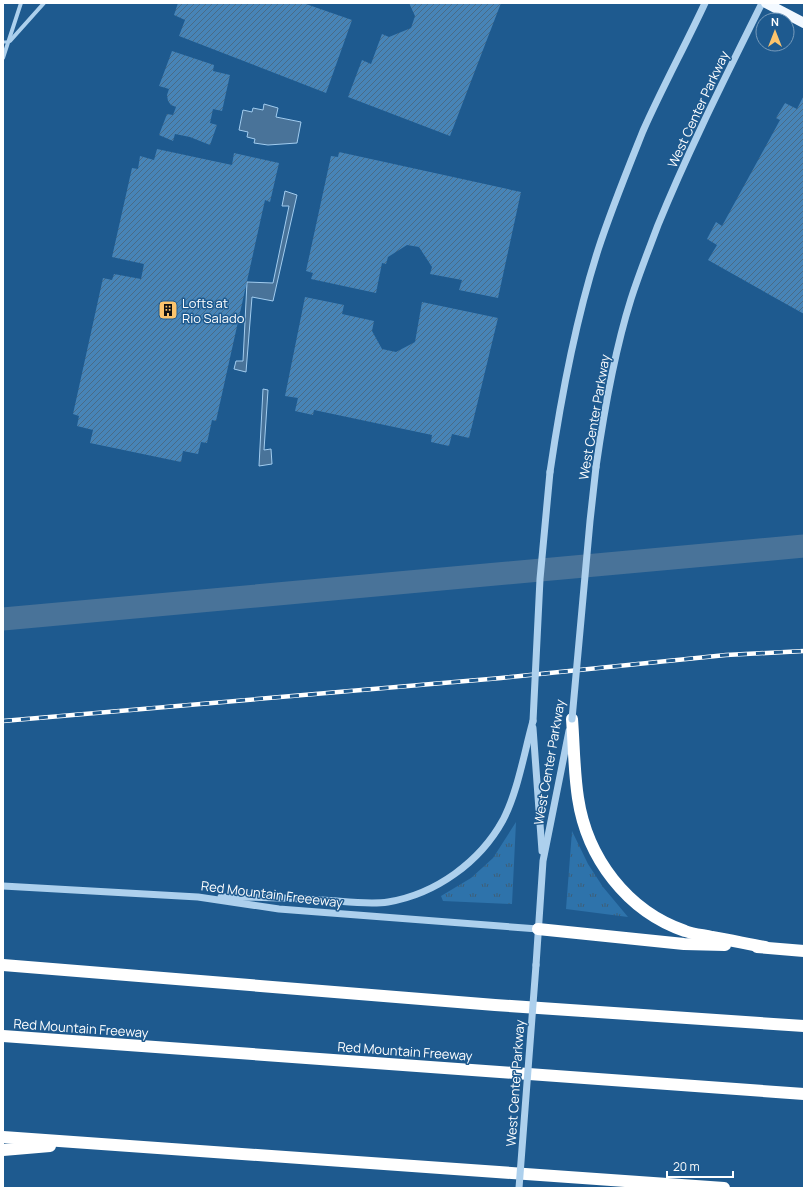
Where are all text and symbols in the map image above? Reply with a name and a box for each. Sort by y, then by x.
north arrow [755,12,795,52]
text: N [771,14,779,29]
street label: West Center Parkway [663,47,733,170]
place label: Lofts at Rio Salado [182,294,245,327]
building icon: Lofts at Rio Salado [157,299,179,321]
street label: West Center Parkway [574,353,614,481]
street label: West Center Parkway [529,698,569,826]
street label: Red Mountain Freeeway [200,876,344,912]
street label: Red Mountain Freeway [13,1014,149,1042]
street label: West Center Parkway [502,1019,528,1147]
street label: Red Mountain Freeway [337,1037,473,1065]
scale bar [667,1153,733,1179]
text: 20 m [673,1158,700,1175]

